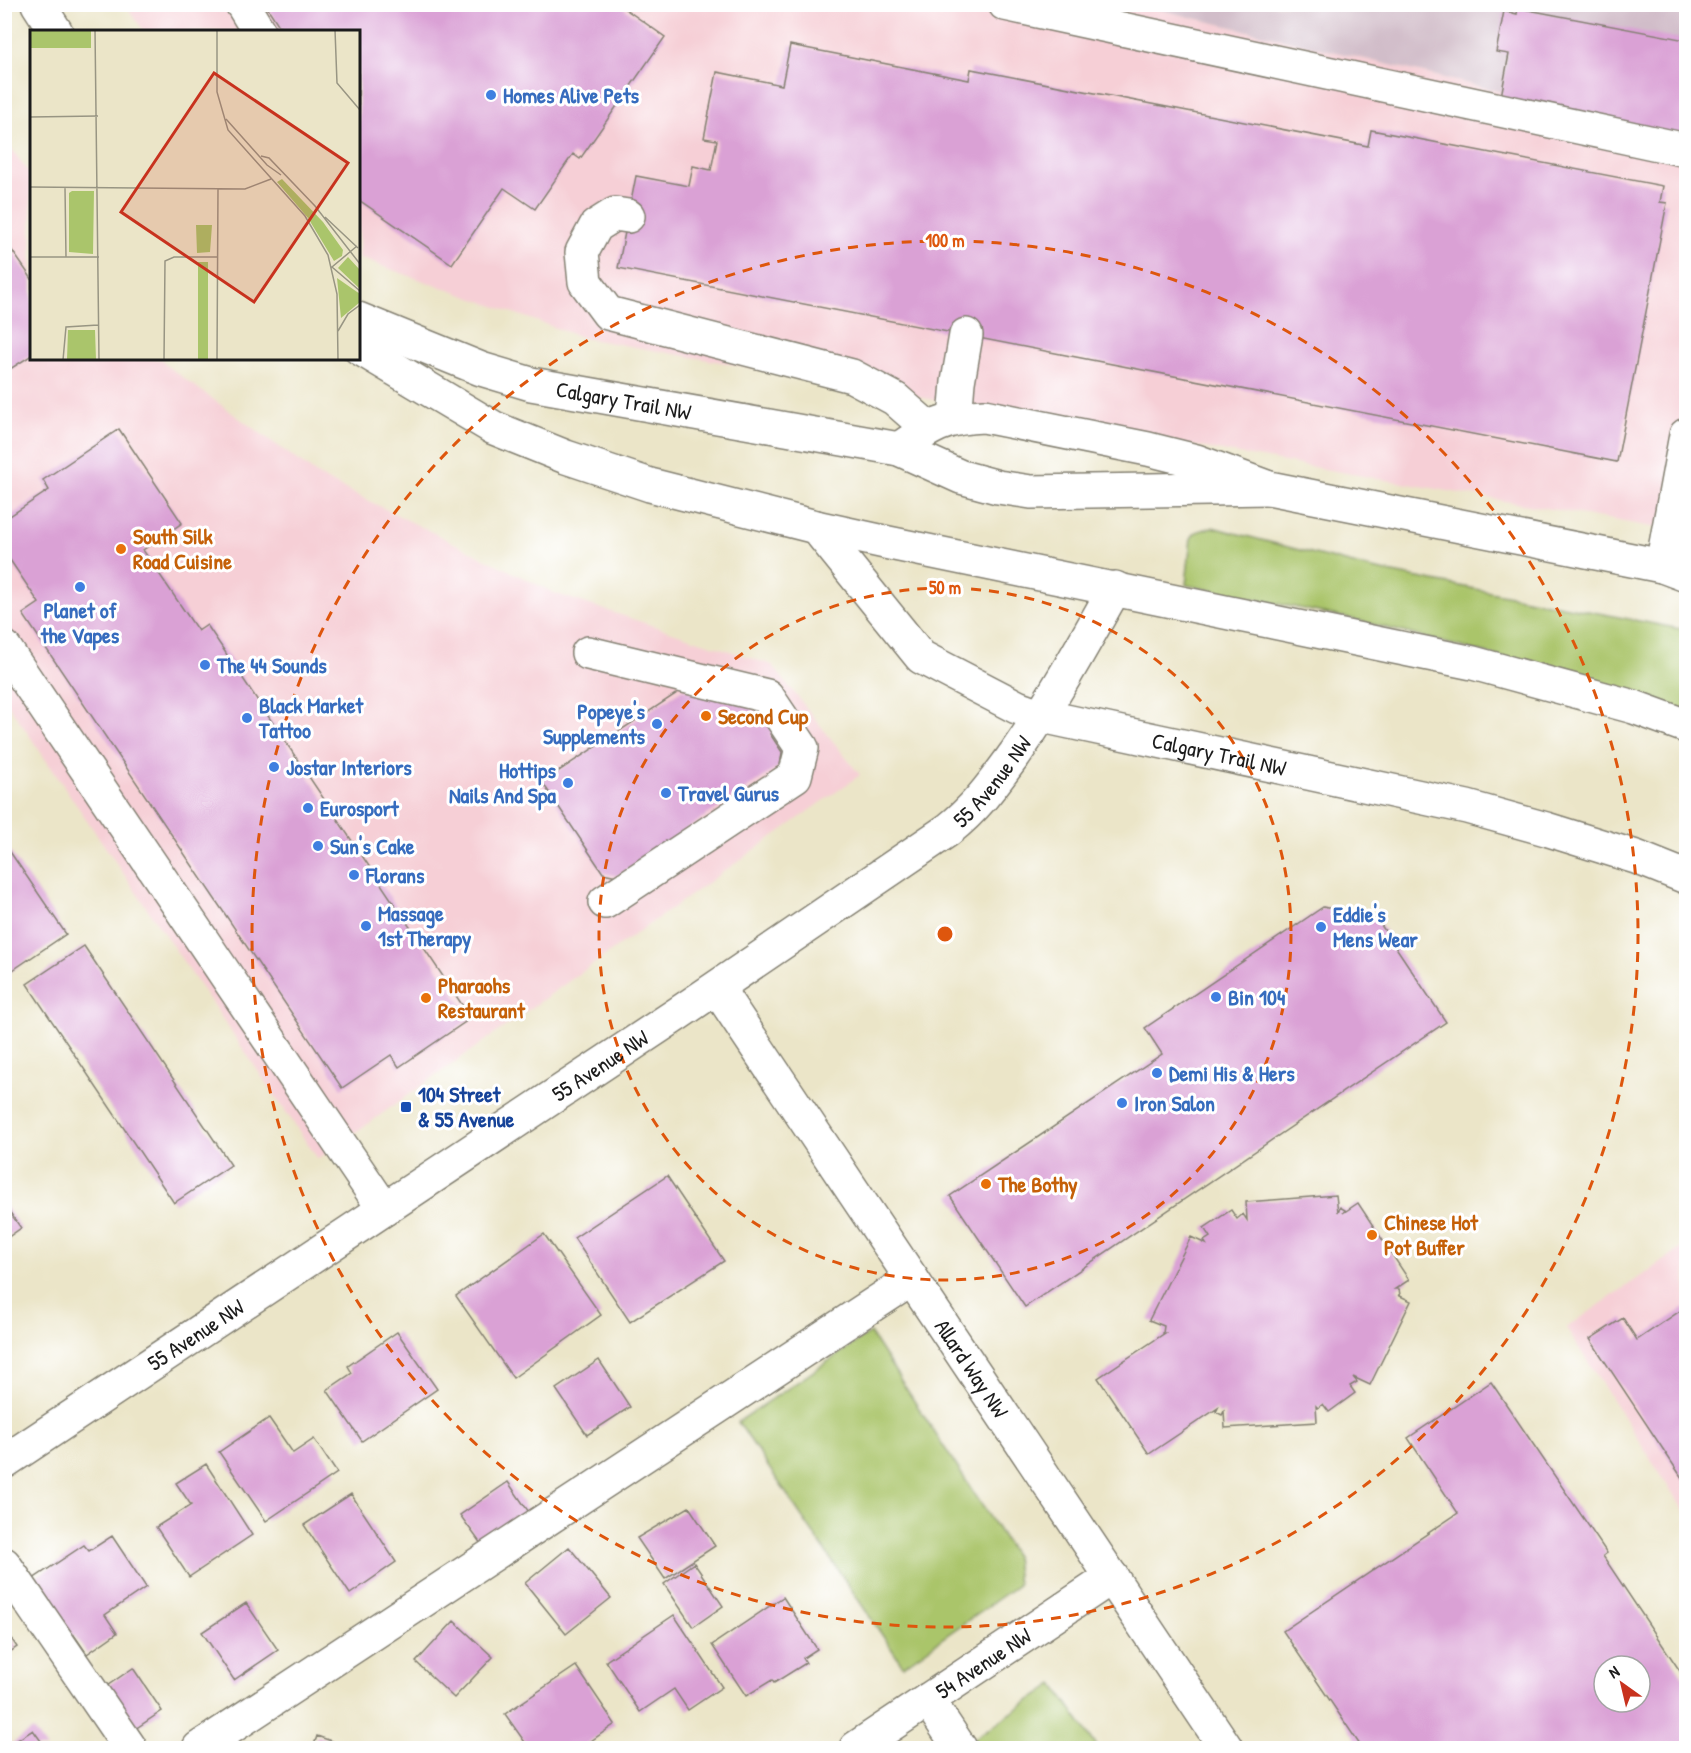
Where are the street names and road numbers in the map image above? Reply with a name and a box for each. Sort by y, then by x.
street label: Calgary Trail NW [554,374,694,427]
street label: Calgary Trail NW [1149,725,1289,783]
street label: 55 Avenue NW [946,729,1039,834]
street label: 55 Avenue NW [546,1022,655,1108]
street label: 55 Avenue NW [141,1291,250,1378]
street label: Allard Way NW [928,1313,1016,1424]
street label: 54 Avenue NW [930,1620,1037,1706]

